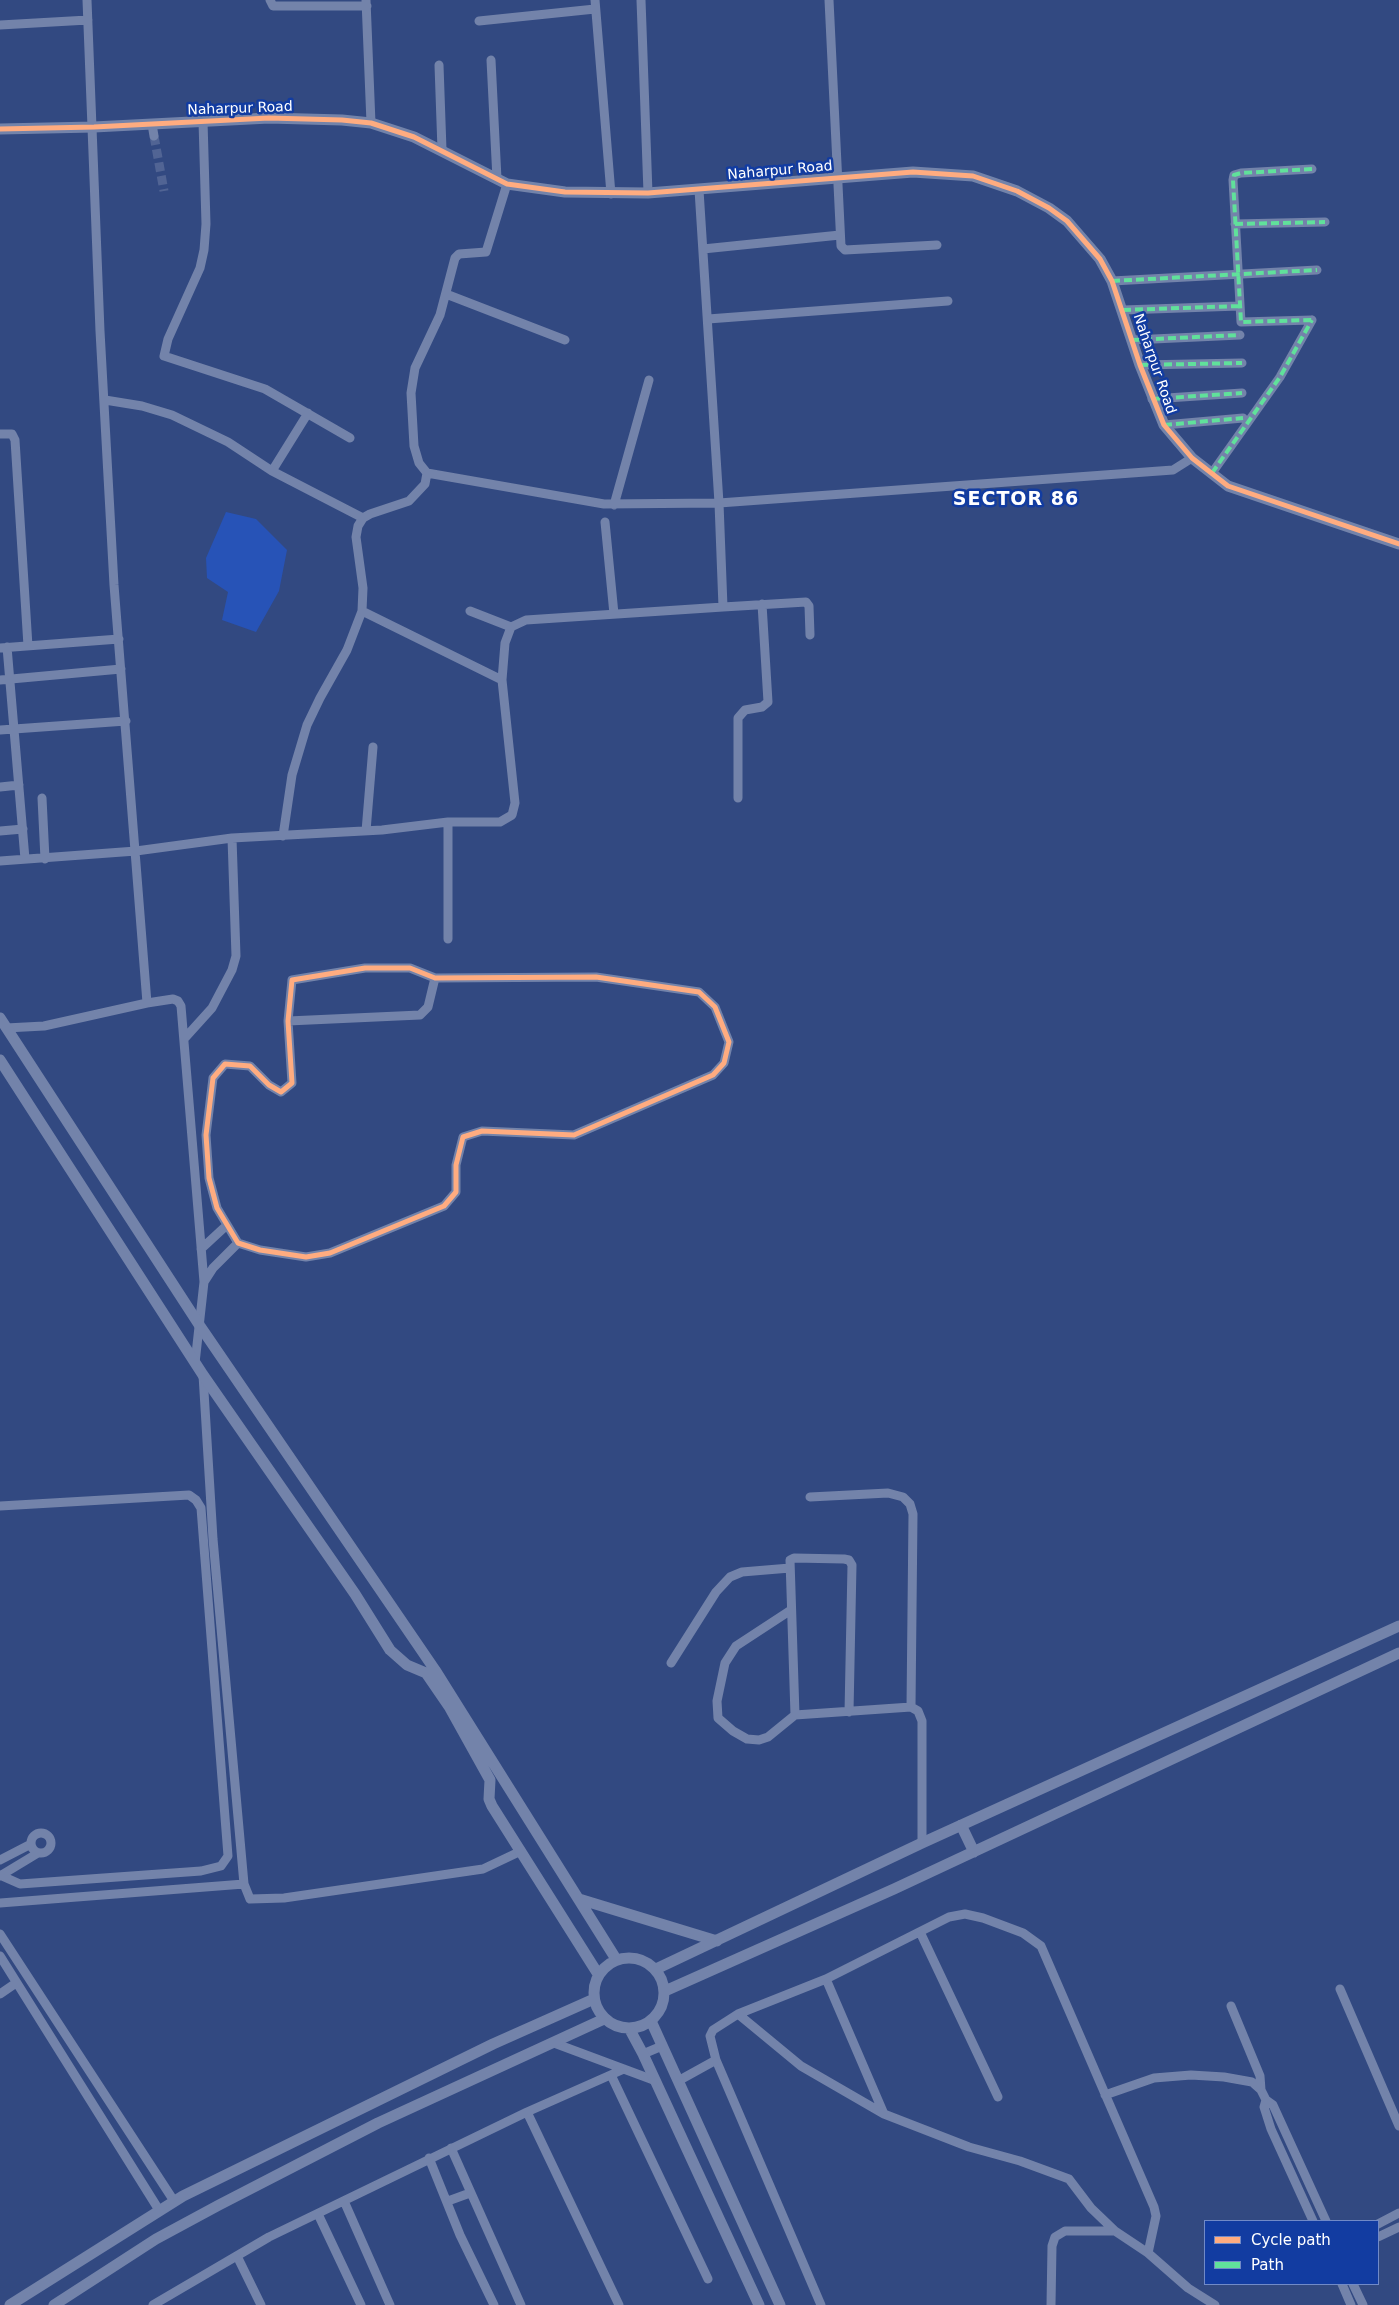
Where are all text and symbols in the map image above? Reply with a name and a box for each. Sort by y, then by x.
street label: Naharpur Road [187,99,293,119]
street label: Naharpur Road [727,158,833,184]
street label: Naharpur Road [1129,311,1179,417]
district label: SECTOR 86 [952,489,1080,511]
legend [1204,2220,1379,2285]
text: Cycle path [1251,2231,1331,2249]
text: Path [1251,2256,1284,2274]

